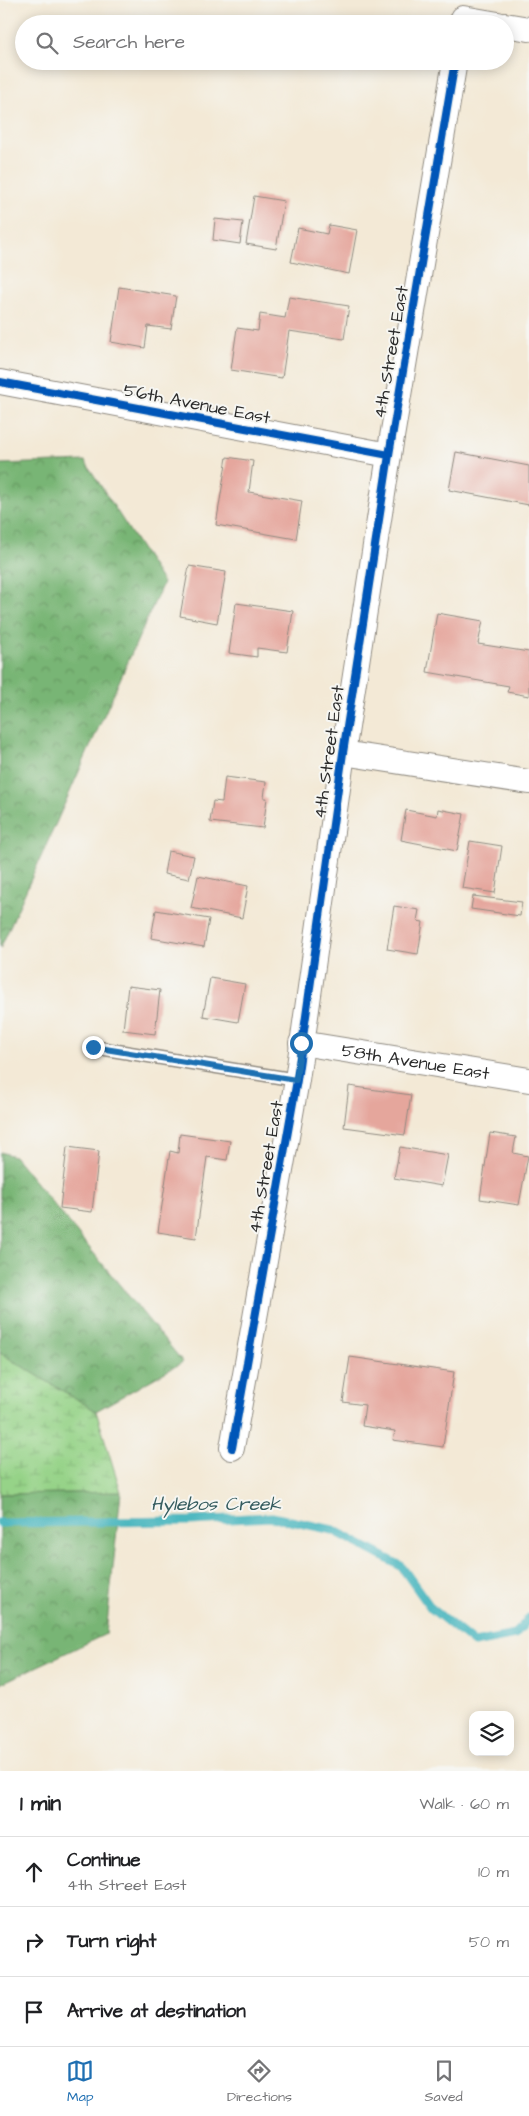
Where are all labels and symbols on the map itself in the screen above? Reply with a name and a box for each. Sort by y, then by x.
street label: 4th Street East [367,283,415,420]
street label: 56th Avenue East [121,377,273,431]
street label: 4th Street East [307,683,351,820]
route start [290,1032,313,1055]
route end [82,1036,105,1059]
street label: 58th Avenue East [340,1037,492,1086]
street label: 4th Street East [242,1098,290,1235]
water label: Hylebos Creek [151,1491,281,1518]

